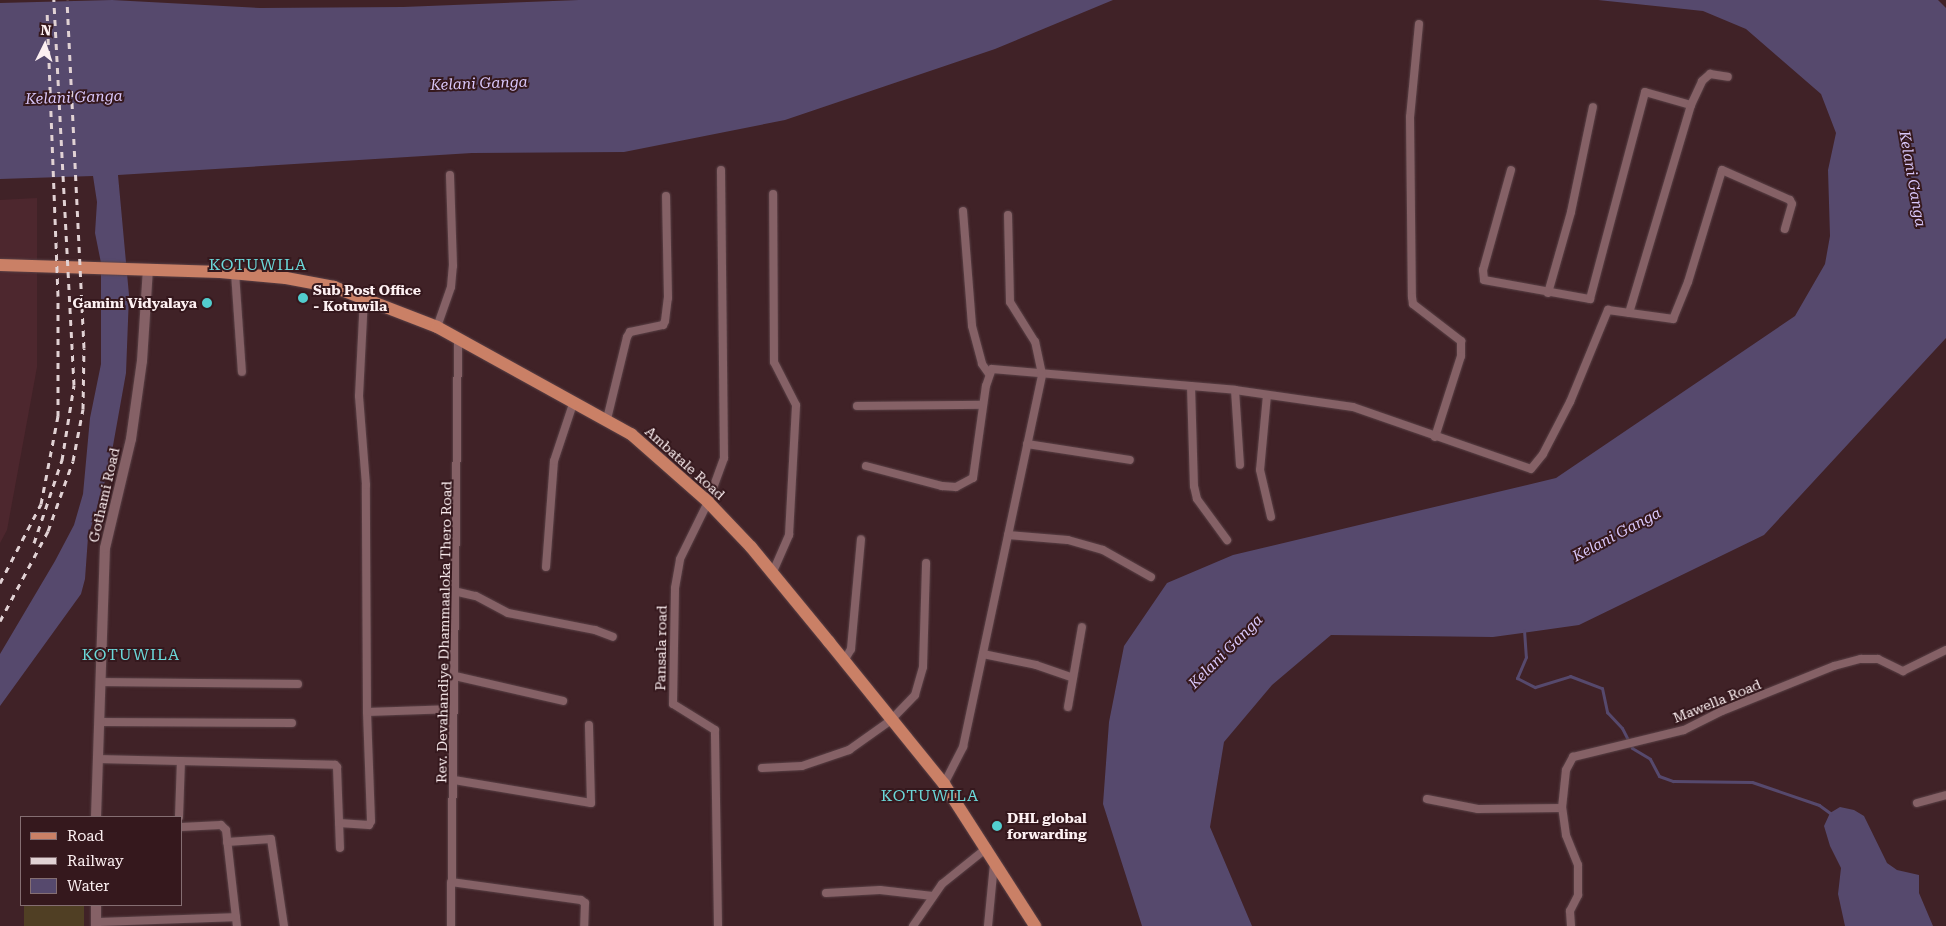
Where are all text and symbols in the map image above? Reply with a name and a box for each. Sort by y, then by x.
north arrow [20,20,70,70]
text: N [40,22,52,38]
water label: Kelani Ganga [430,73,528,95]
water label: Kelani Ganga [25,87,123,109]
water label: Kelani Ganga [1895,129,1929,229]
district label: KOTUWILA [208,255,308,275]
place label: Sub Post Office - Kotuwila [313,282,421,314]
marker: Sub Post Office - Kotuwila [297,292,309,304]
place label: Gamini Vidyalaya [73,295,197,311]
marker: Gamini Vidyalaya [201,297,213,309]
street label: Ambatale Road [642,423,728,503]
street label: Gothami Road [85,446,123,544]
street label: Rev. Devahandiye Dhammaaloka Thero Road [433,481,455,783]
water label: Kelani Ganga [1570,504,1664,566]
street label: Pansala road [652,605,670,691]
water label: Kelani Ganga [1185,611,1267,693]
district label: KOTUWILA [81,645,181,665]
street label: Mawella Road [1670,676,1764,726]
district label: KOTUWILA [880,786,980,806]
place label: DHL global forwarding [1007,810,1087,842]
legend [20,816,182,906]
marker: DHL global forwarding [991,820,1003,832]
text: Road [67,827,104,845]
text: Railway [67,852,124,870]
text: Water [67,877,109,895]

